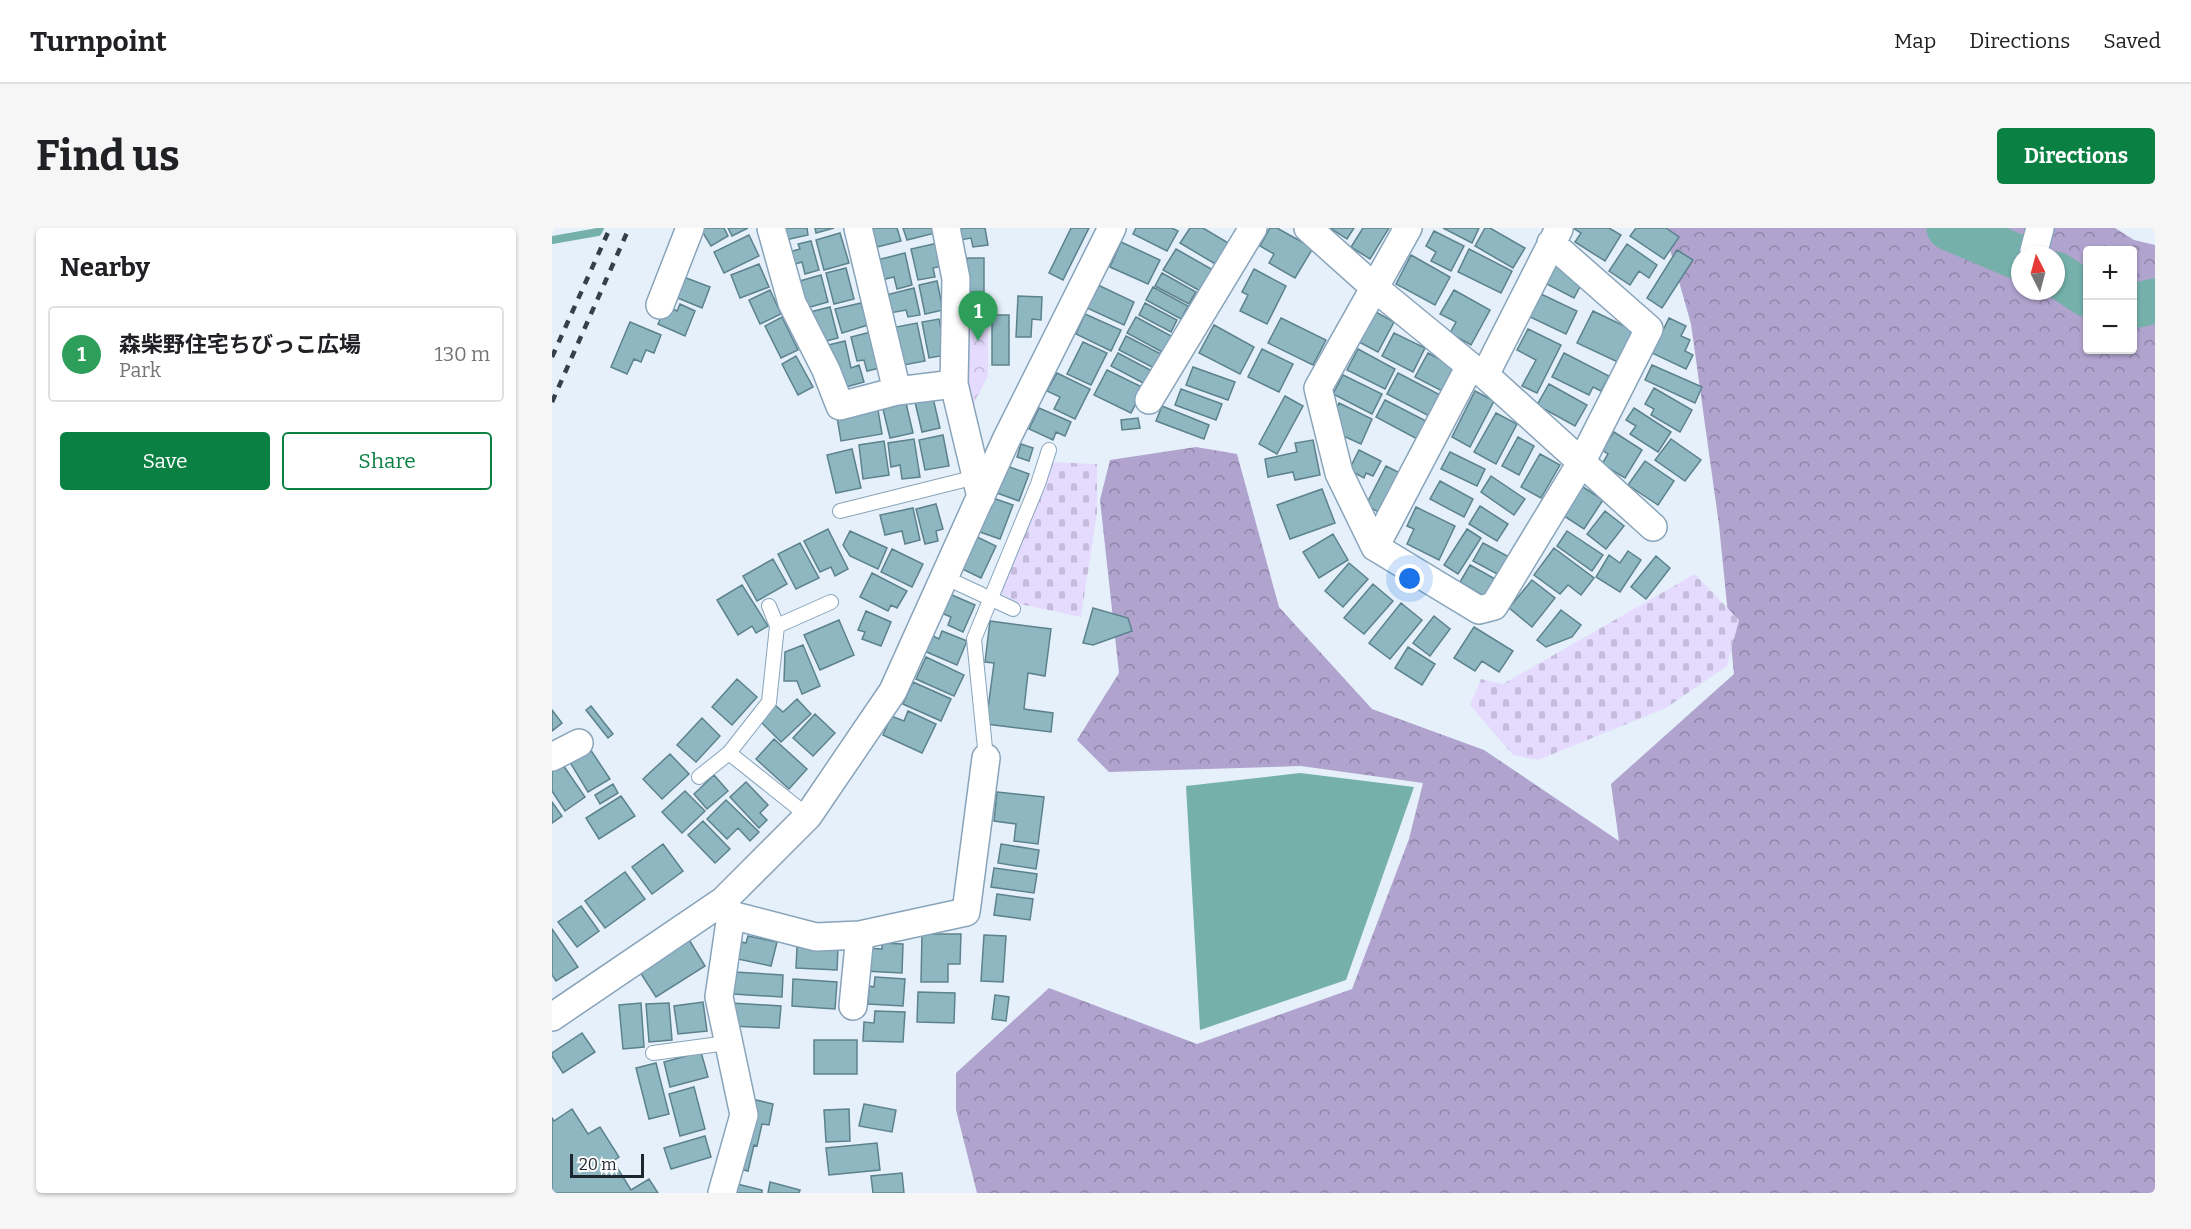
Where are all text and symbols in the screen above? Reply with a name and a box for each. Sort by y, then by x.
text: Turnpoint [30,25,167,58]
text: Map [1894,28,1936,54]
text: Directions [1969,28,2070,54]
text: Saved [2103,28,2161,54]
button: Directions [1997,128,2155,184]
text: Find us [36,131,180,181]
north arrow [2011,246,2065,300]
map controls [2083,246,2137,354]
button: + [2083,246,2137,300]
text: Nearby [60,252,150,283]
pin: 1 [958,291,998,341]
button: − [2083,300,2137,354]
text: 森柴野住宅ちびっこ広場 [119,331,361,358]
text: 1 [77,342,86,366]
text: 130 m [435,342,490,366]
text: Park [119,358,161,382]
button: Save [60,432,270,490]
button: Share [282,432,492,490]
your location [1395,564,1424,593]
scale bar [570,1151,644,1178]
text: 20 m [579,1155,616,1174]

